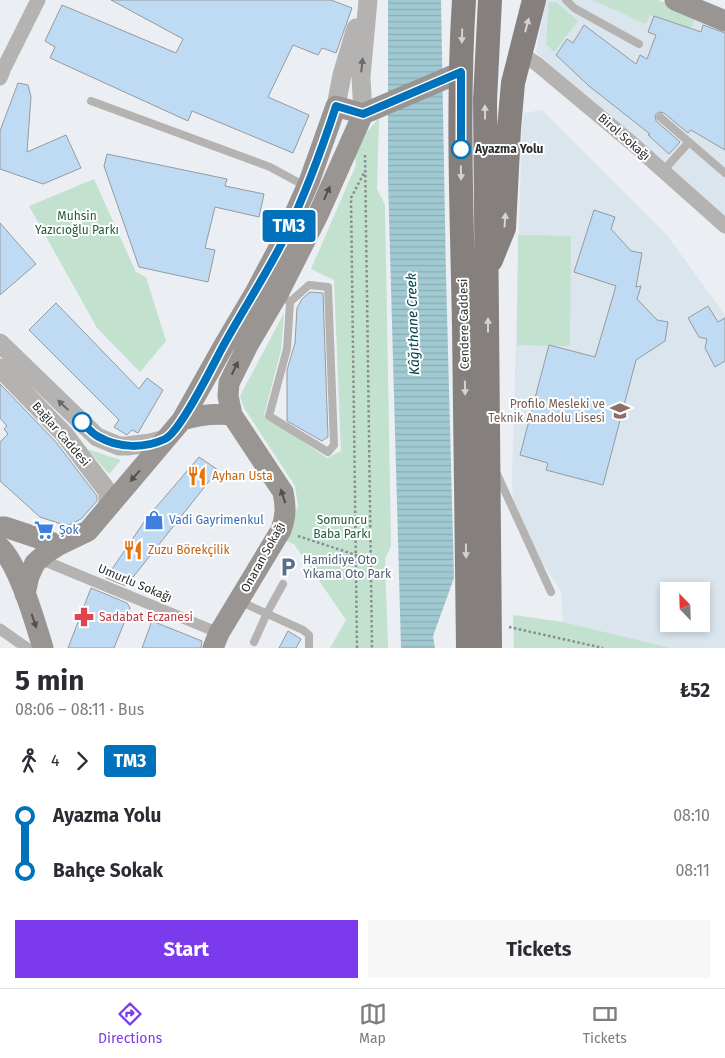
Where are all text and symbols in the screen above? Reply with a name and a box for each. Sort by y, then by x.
one-way arrow [523,17,531,32]
one-way arrow [458,28,466,44]
one-way arrow [358,57,366,73]
one-way arrow [481,104,489,120]
street label: Birol Sokağı [595,111,653,163]
marker: Ayazma Yolu [451,139,471,159]
place label: Ayazma Yolu [474,142,544,156]
one-way arrow [457,166,465,182]
one-way arrow [324,186,332,200]
park label: Muhsin Yazıcıoğlu Parkı [35,209,119,237]
line badge: TM3 [260,210,318,242]
one-way arrow [501,212,509,228]
text: TM3 [273,215,305,237]
water label: Kâğıthane Creek [403,272,423,376]
street label: Cendere Caddesi [456,278,472,370]
one-way arrow [484,317,492,333]
one-way arrow [232,361,240,375]
one-way arrow [461,381,469,397]
place label: Profilo Mesleki ve Teknik Anadolu Lisesi [488,397,605,425]
street label: Bağlar Caddesi [29,399,93,469]
one-way arrow [57,399,69,411]
school or university icon: Profilo Mesleki ve Teknik Anadolu Lisesi [609,400,631,422]
unlabelled marker [72,412,92,432]
restaurant icon: Ayhan Usta [186,465,208,487]
one-way arrow [129,469,140,482]
place label: Ayhan Usta [212,469,273,483]
one-way arrow [279,488,287,503]
shop icon: Vadi Gayrimenkul [143,509,165,531]
place label: Vadi Gayrimenkul [169,513,264,527]
park label: Somuncu Baba Parkı [313,513,371,541]
supermarket icon: Şok [33,519,55,541]
street label: Onaran Sokağı [238,519,288,595]
place label: Şok [59,523,80,537]
restaurant icon: Zuzu Börekçilik [122,539,144,561]
place label: Zuzu Börekçilik [148,543,230,557]
one-way arrow [462,543,470,559]
place label: Hamidiye Oto Yıkama Oto Park [303,553,392,581]
parking icon: Hamidiye Oto Yıkama Oto Park [277,556,299,578]
street label: Umurlu Sokağı [96,561,174,605]
north arrow [660,582,710,632]
map controls [660,582,710,632]
pharmacy icon: Sadabat Eczanesi [73,606,95,628]
place label: Sadabat Eczanesi [99,610,193,624]
one-way arrow [31,614,39,629]
text: 5 min [15,664,84,697]
text: ₺52 [680,679,710,702]
text: 08:06 – 08:11 · Bus [15,700,144,719]
icon: walk [15,747,43,775]
icon: forward [68,747,96,775]
text: TM3 [114,750,146,772]
text: 4 [51,751,60,770]
text: Ayazma Yolu [53,804,161,827]
text: 08:10 [673,806,710,825]
text: Bahçe Sokak [53,859,163,882]
text: 08:11 [675,861,710,880]
button: Start [15,920,358,978]
button: Tickets [368,920,710,978]
tab: Directions [98,1000,162,1047]
tab: Map [359,1000,387,1047]
tab: Tickets [583,1000,627,1047]

